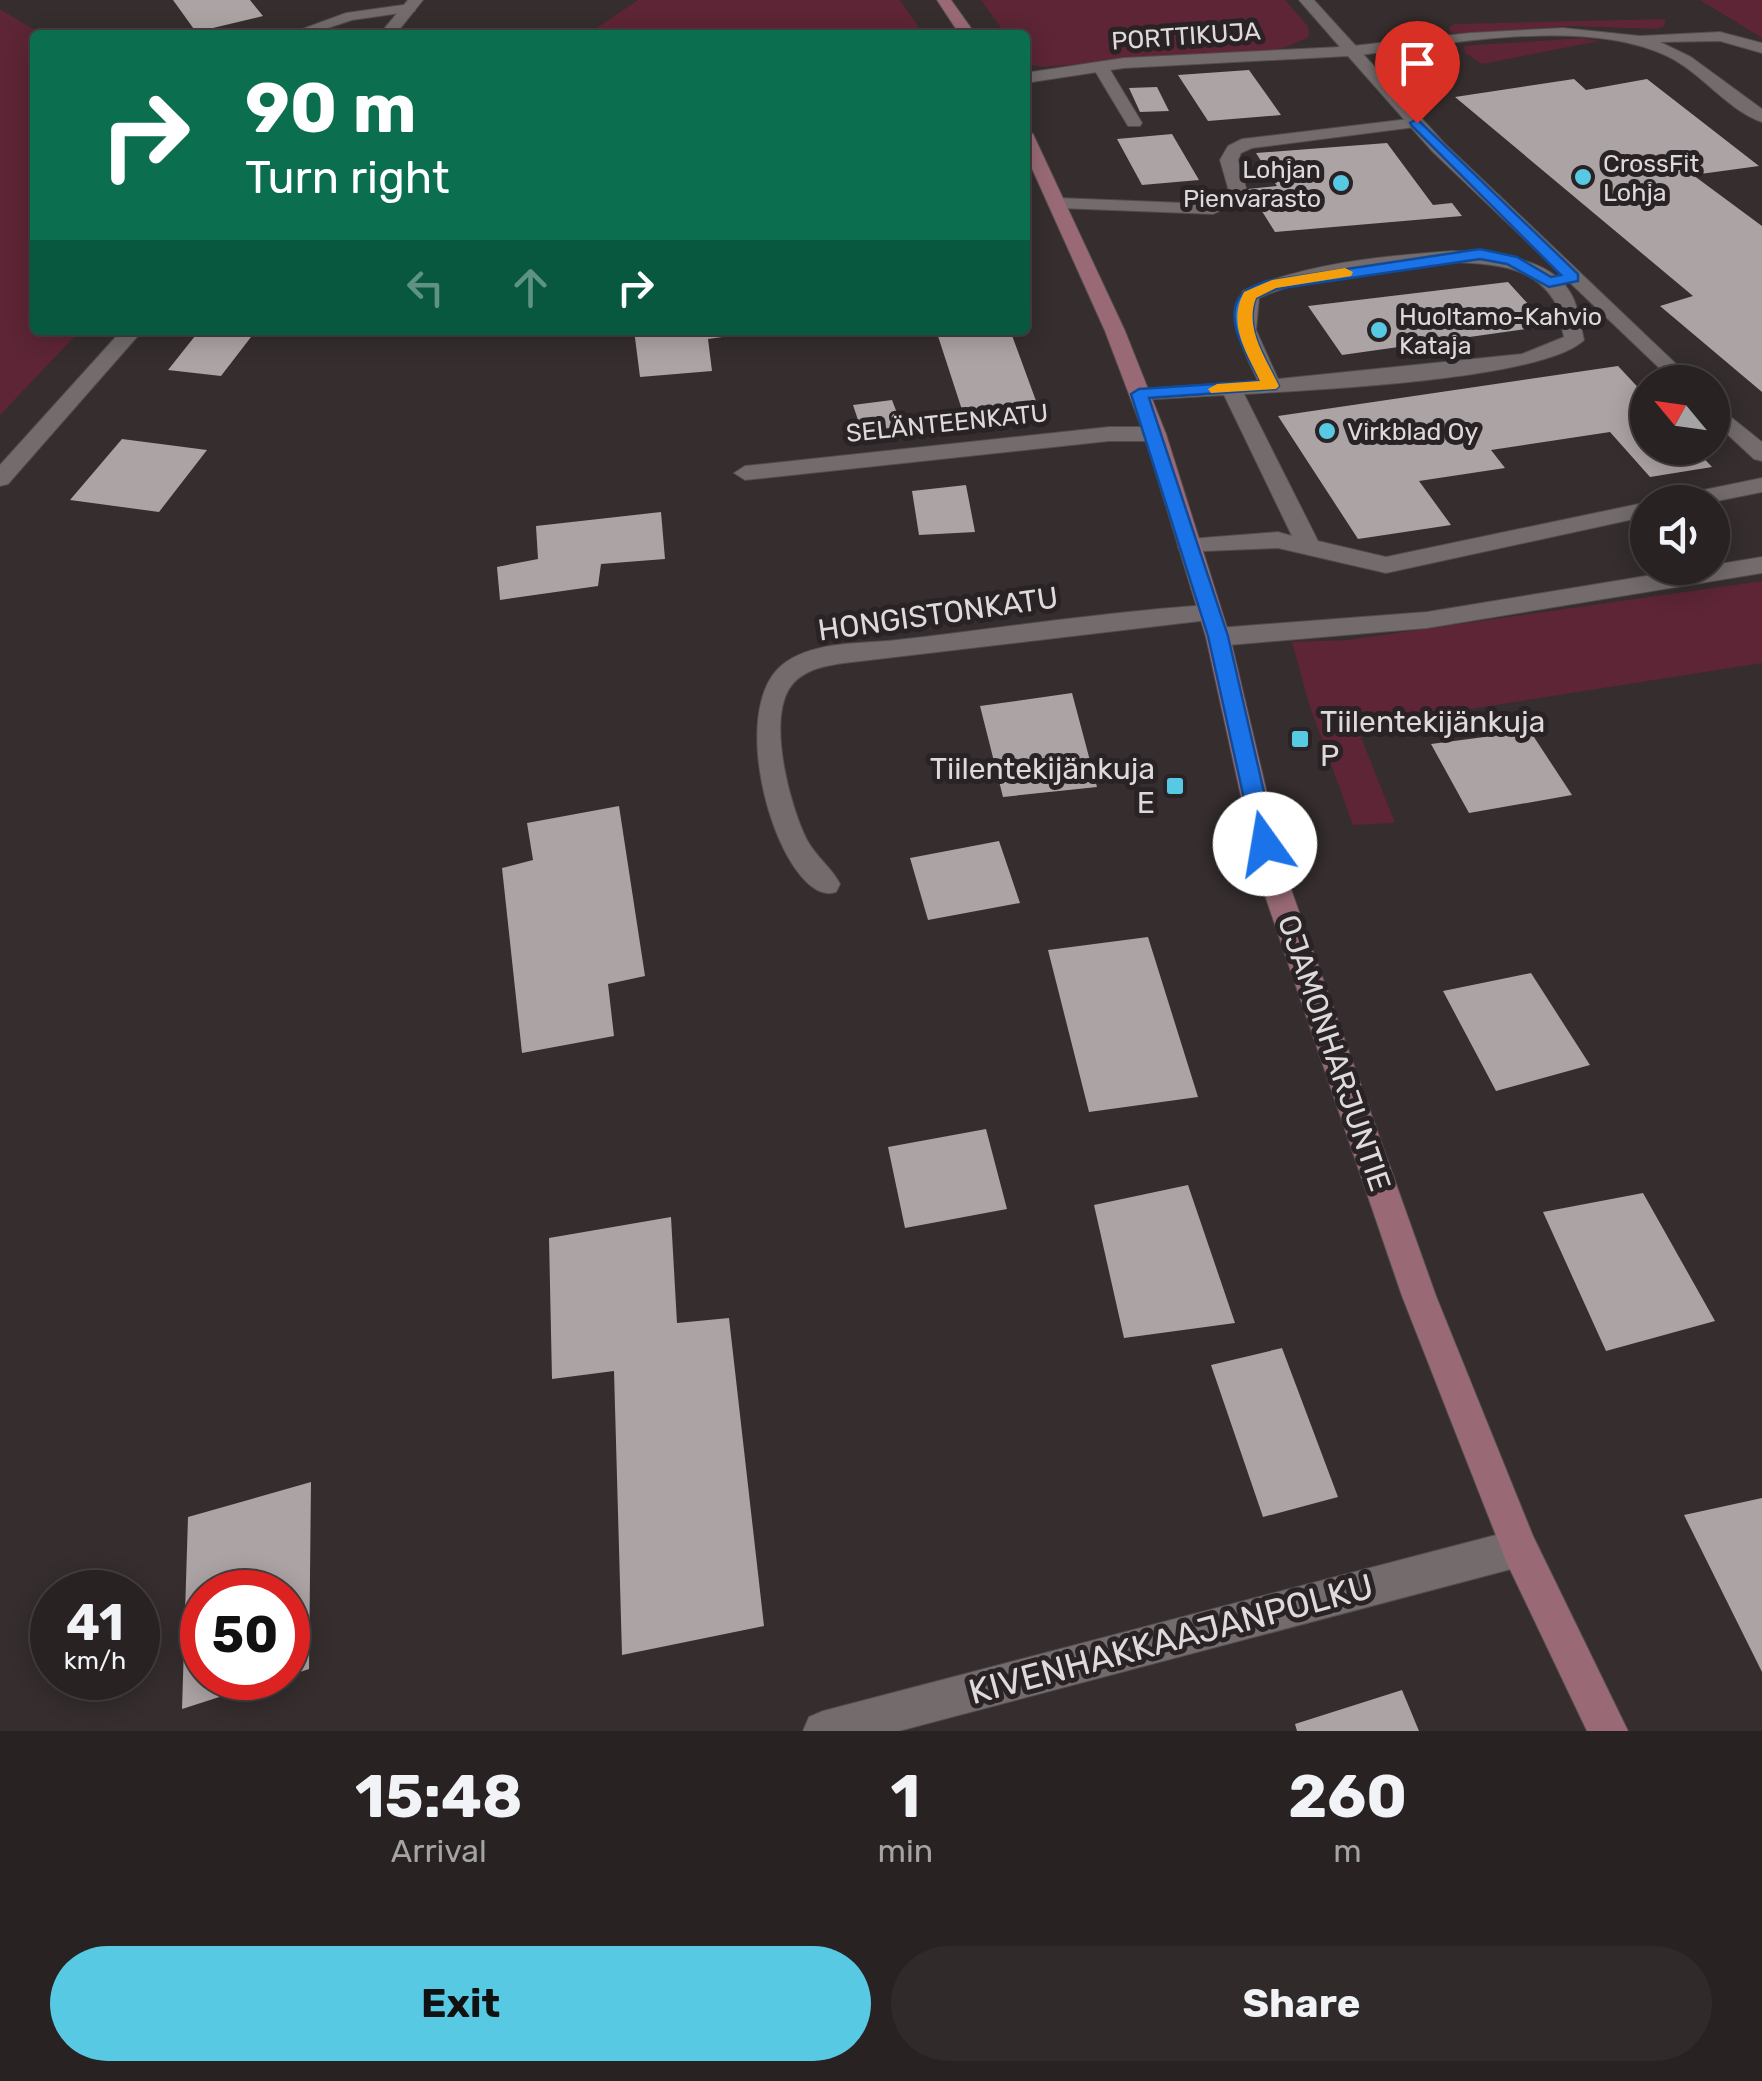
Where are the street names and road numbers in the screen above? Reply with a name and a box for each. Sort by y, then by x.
street label: PORTTIKUJA [1110,16,1262,56]
street label: SELÄNTEENKATU [845,398,1049,448]
street label: HONGISTONKATU [816,579,1060,649]
street label: OJAMONHARJUNTIE [1270,910,1398,1196]
street label: KIVENHAKKAAJANPOLKU [964,1565,1378,1713]

